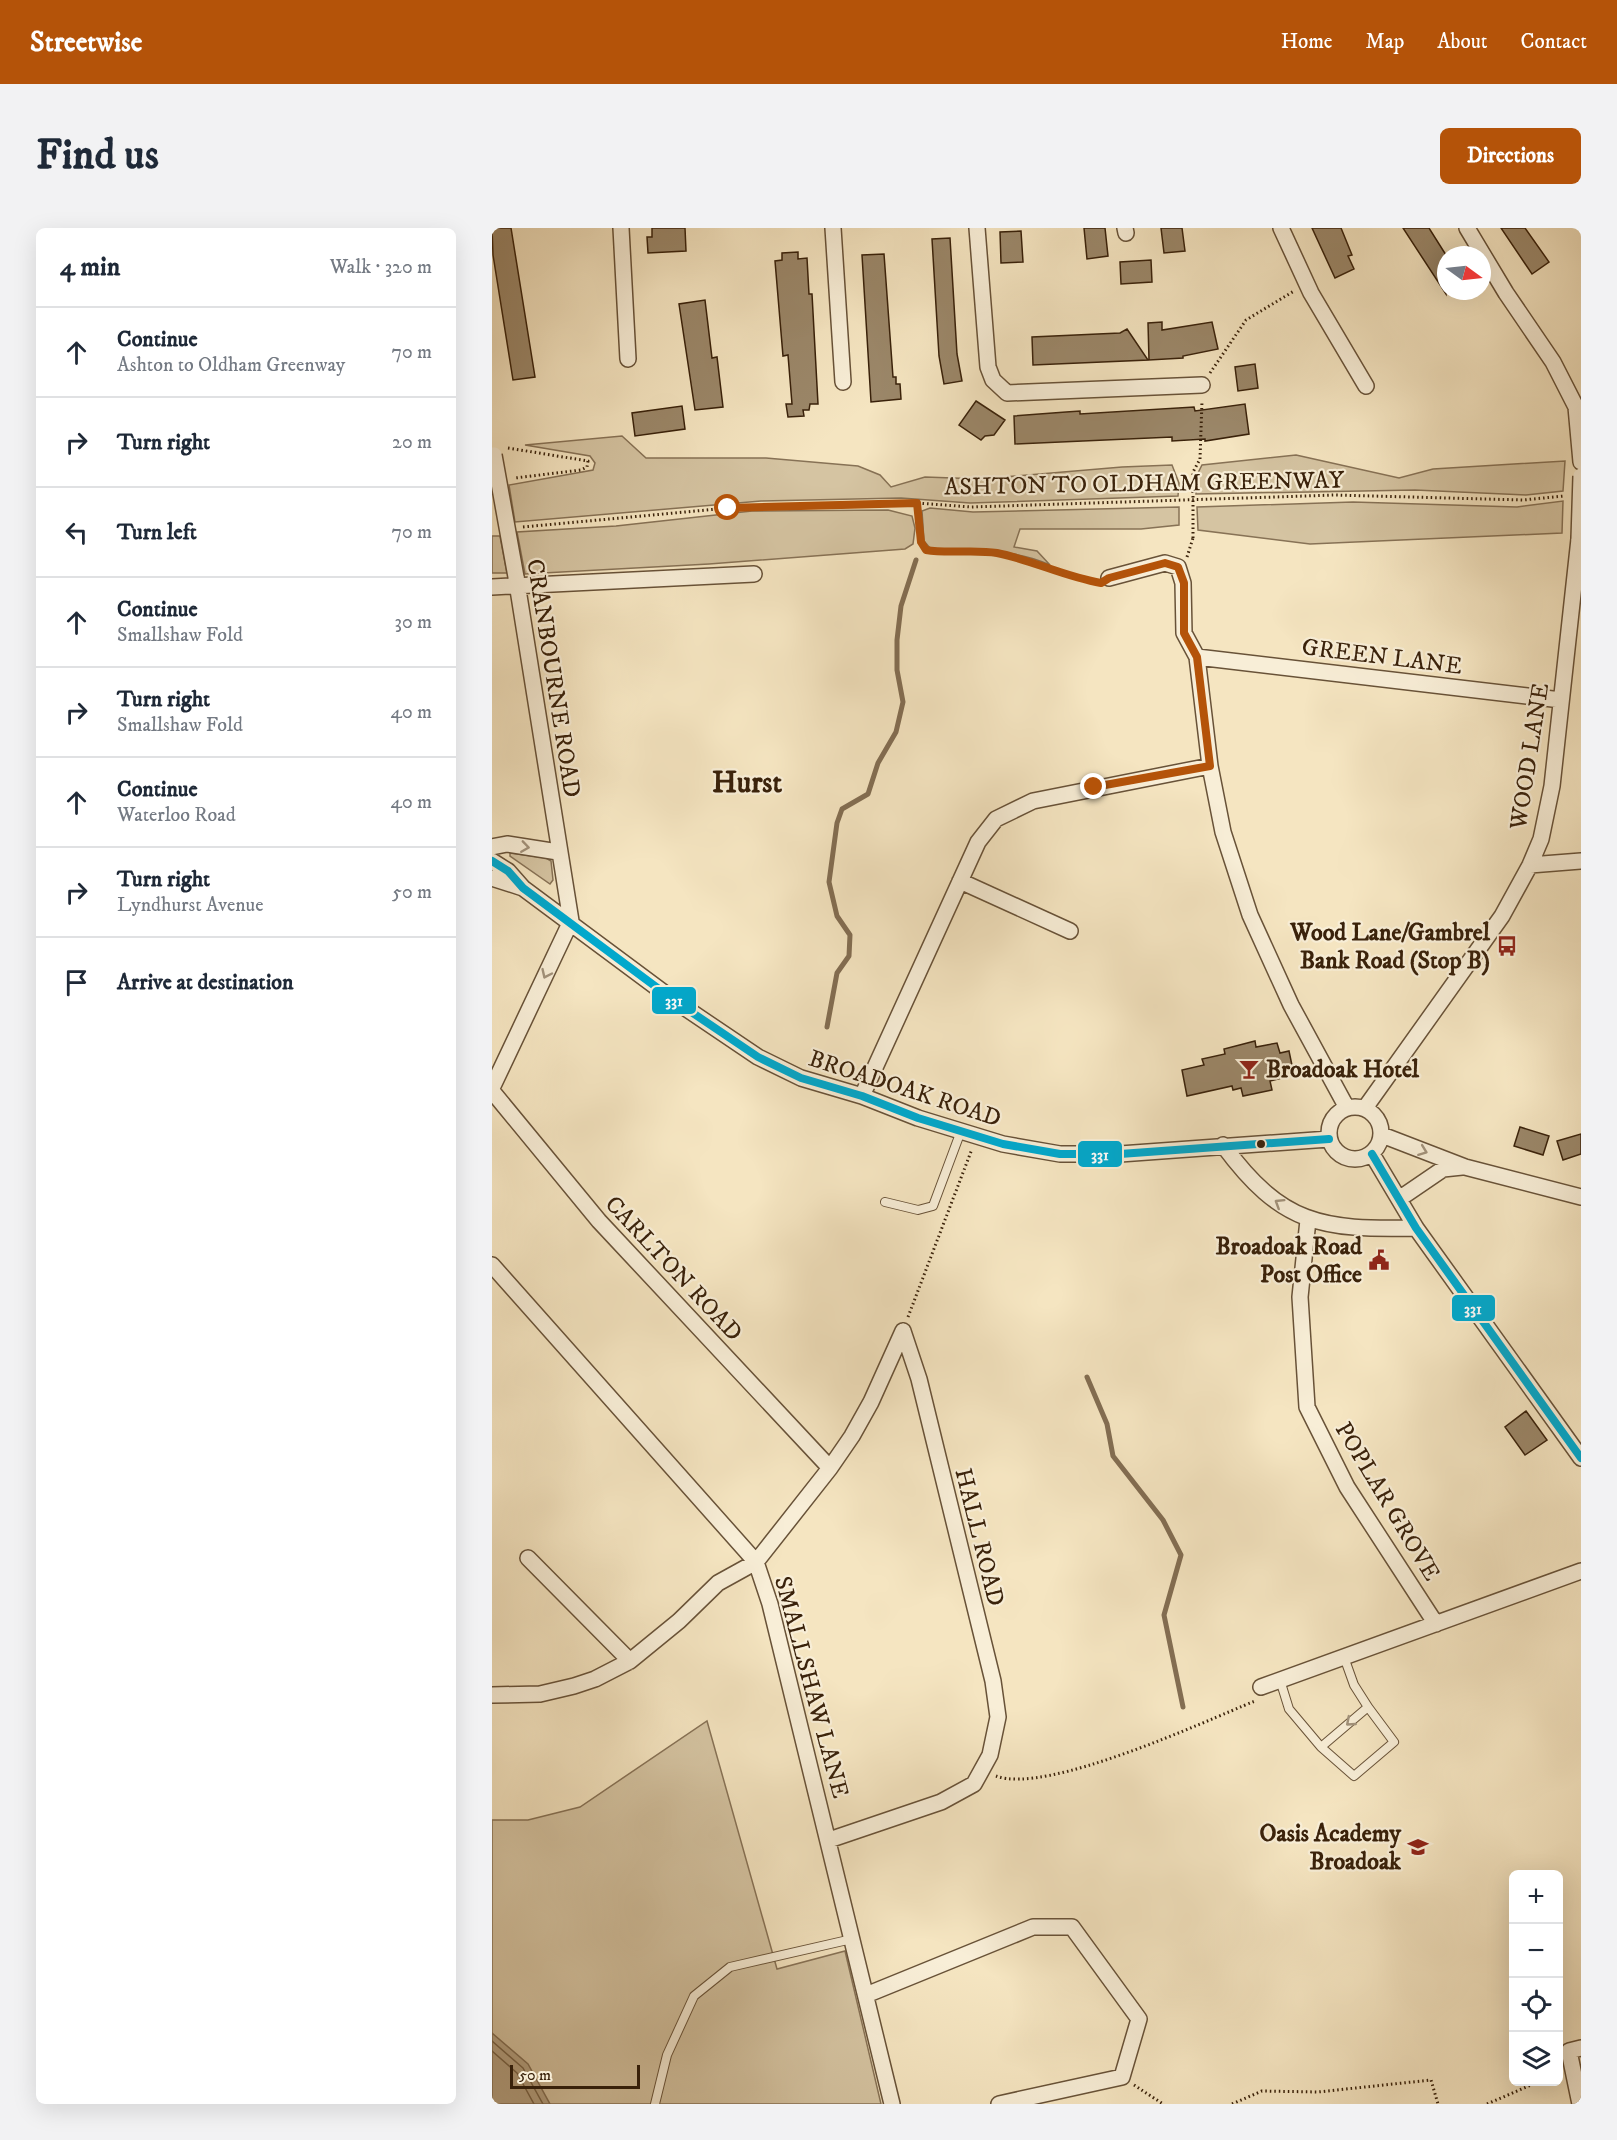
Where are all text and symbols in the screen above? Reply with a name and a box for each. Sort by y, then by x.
text: Streetwise [30,25,142,60]
text: Home [1281,29,1333,55]
text: Map [1366,29,1404,55]
text: About [1437,29,1488,55]
text: Contact [1521,29,1587,55]
button: Directions [1440,128,1581,184]
text: Find us [36,130,159,182]
north arrow [1437,246,1491,300]
text: 4 min [60,251,120,284]
text: Walk · 320 m [330,255,432,280]
text: Continue [117,326,198,353]
icon: ahead [60,336,93,369]
text: 70 m [391,340,432,365]
text: Ashton to Oldham Greenway [117,353,345,378]
icon: right [60,426,93,459]
text: Turn right [117,429,210,456]
text: 20 m [392,430,432,455]
street label: ASHTON TO OLDHAM GREENWAY [944,465,1345,502]
route start [714,494,740,520]
icon: left [60,516,93,549]
text: Turn left [117,519,197,546]
text: 70 m [391,520,432,545]
street label: CRANBOURNE ROAD [519,557,587,800]
text: Continue [117,596,198,623]
icon: ahead [60,606,93,639]
text: 30 m [394,610,432,635]
text: Smallshaw Fold [117,623,243,648]
street label: GREEN LANE [1300,632,1464,682]
street label: WOOD LANE [1503,681,1556,833]
text: Turn right [117,686,210,713]
icon: right [60,696,93,729]
text: 40 m [390,700,432,725]
text: Smallshaw Fold [117,713,243,738]
district label: Hurst [712,765,782,802]
route end [1080,773,1106,799]
text: Continue [117,776,198,803]
icon: ahead [60,786,93,819]
text: 40 m [390,790,432,815]
text: Waterloo Road [117,803,236,828]
one-way arrow [520,840,530,852]
text: Turn right [117,866,210,893]
icon: right [60,876,93,909]
text: 50 m [392,880,432,905]
text: Lyndhurst Avenue [117,893,264,918]
place label: Wood Lane/Gambrel Bank Road (Stop B) [1289,918,1491,976]
bus stop icon: Wood Lane/Gambrel Bank Road (Stop B) [1495,934,1519,958]
icon: arrive [60,966,93,999]
one-way arrow [541,967,553,978]
text: Arrive at destination [117,969,294,996]
line badge: 331 [651,986,697,1015]
text: 331 [665,991,683,1011]
street label: BROADOAK ROAD [805,1044,1005,1134]
place label: Broadoak Hotel [1266,1055,1420,1085]
bar icon: Broadoak Hotel [1237,1057,1261,1081]
unlabelled marker [1255,1138,1267,1150]
line badge: 331 [1077,1140,1123,1168]
one-way arrow [1417,1144,1428,1156]
text: 331 [1091,1145,1109,1165]
street label: CARLTON ROAD [598,1190,748,1348]
one-way arrow [1275,1199,1285,1211]
place label: Broadoak Road Post Office [1216,1232,1363,1290]
public building icon: Broadoak Road Post Office [1367,1248,1391,1272]
line badge: 331 [1451,1294,1496,1322]
text: 331 [1464,1299,1482,1319]
street label: POPLAR GROVE [1328,1417,1446,1586]
street label: HALL ROAD [947,1465,1011,1609]
street label: SMALLSHAW LANE [767,1573,855,1802]
one-way arrow [1346,1715,1357,1726]
place label: Oasis Academy Broadoak [1259,1819,1402,1877]
school or university icon: Oasis Academy Broadoak [1406,1835,1430,1859]
map controls [1509,1870,1563,2086]
button: + [1509,1870,1563,1924]
button: − [1509,1924,1563,1978]
button: locate [1509,1978,1563,2032]
button: layers [1509,2032,1563,2086]
scale bar [510,2062,640,2090]
text: 50 m [519,2065,551,2085]

